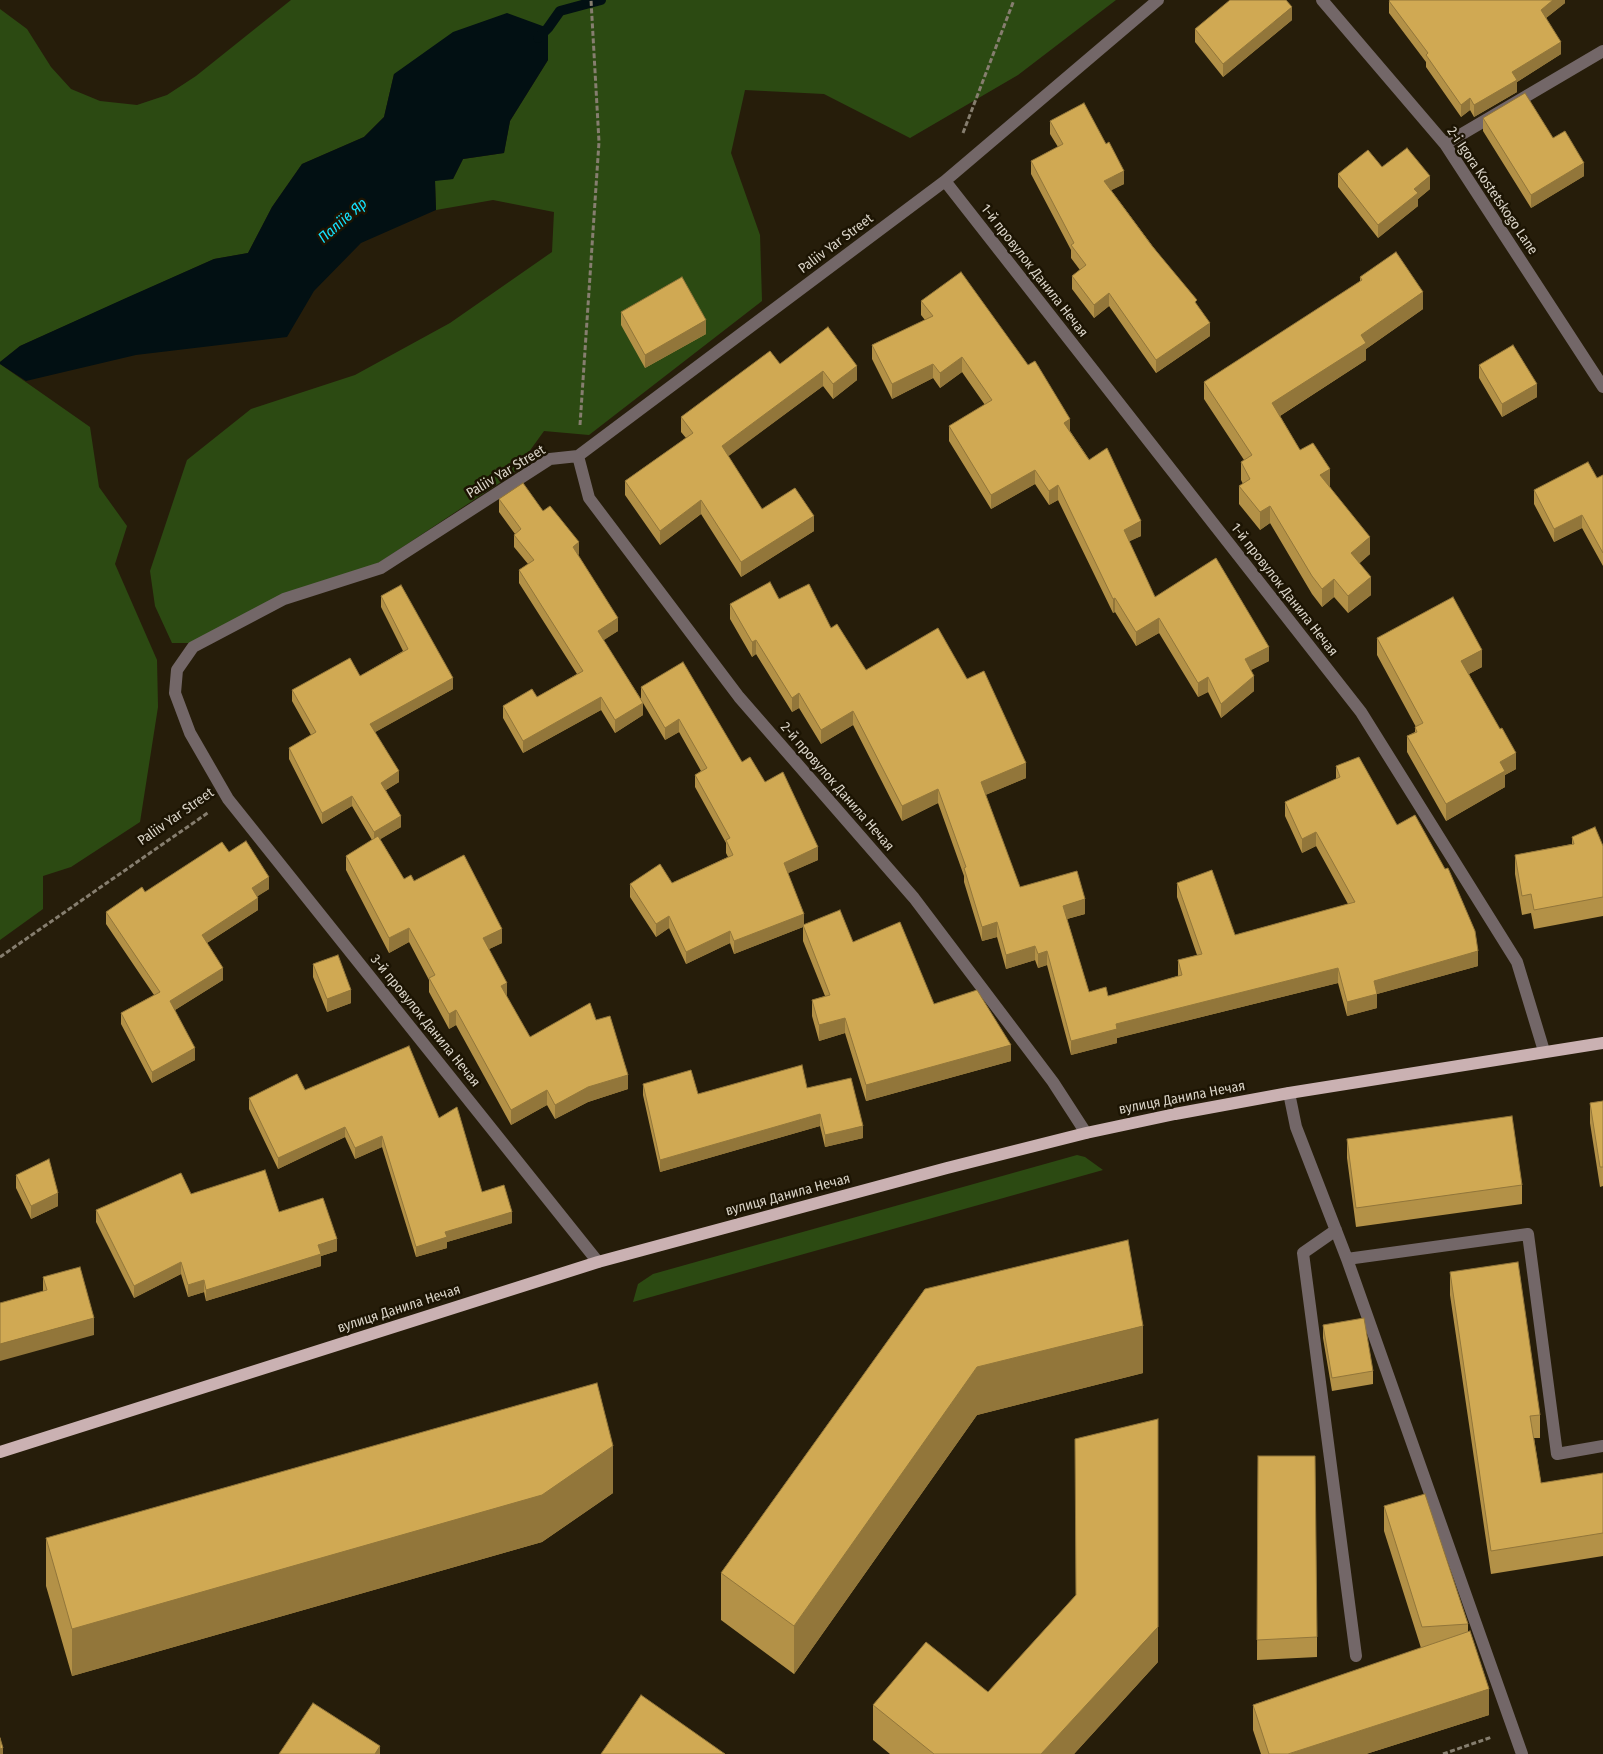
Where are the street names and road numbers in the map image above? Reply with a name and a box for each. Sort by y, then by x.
street label: 2-i Igora Kostetskogo Lane [1443,124,1541,258]
street label: 1-й провулок Данила Нечая [977,201,1091,341]
street label: Paliiv Yar Street [795,211,877,277]
street label: Paliiv Yar Street [464,442,548,502]
street label: 1-й провулок Данила Нечая [1227,520,1341,660]
street label: 2-й провулок Данила Нечая [777,719,897,855]
street label: Paliiv Yar Street [135,785,217,849]
street label: 3-й провулок Данила Нечая [367,952,483,1090]
street label: вулиця Данила Нечая [1117,1078,1247,1118]
street label: вулиця Данила Нечая [724,1170,852,1220]
street label: вулиця Данила Нечая [335,1281,463,1337]

